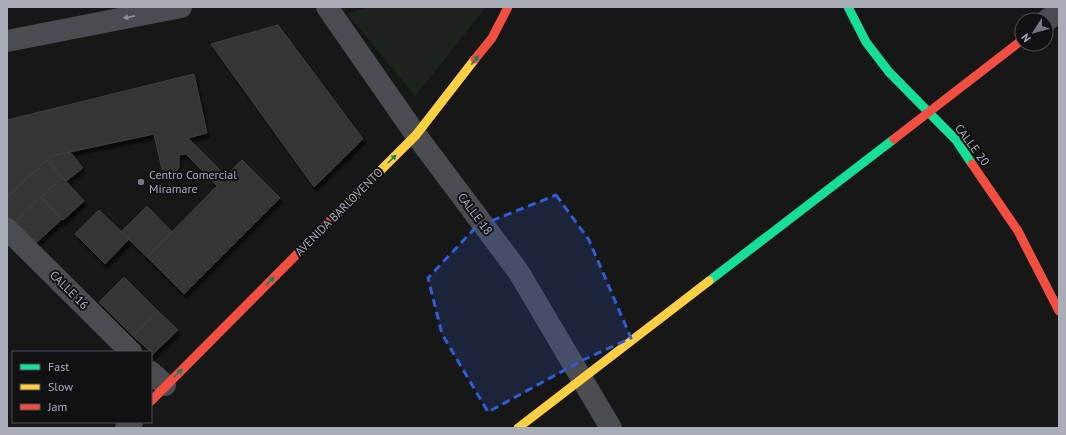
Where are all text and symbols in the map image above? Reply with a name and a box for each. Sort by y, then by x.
north arrow [1014,12,1054,52]
one-way arrow [123,14,135,20]
text: N [1018,31,1034,45]
one-way arrow [471,54,479,65]
street label: CALLE 20 [952,121,993,169]
one-way arrow [387,155,397,164]
street label: AVENIDA BARLOVENTO [291,164,386,259]
place label: Centro Comercial Miramare [149,167,237,196]
marker: Centro Comercial Miramare [136,177,146,187]
street label: CALLE 18 [455,190,496,238]
street label: CALLE 16 [47,267,92,312]
one-way arrow [265,276,275,286]
legend [12,351,152,423]
text: Fast [48,359,69,374]
one-way arrow [173,368,183,377]
text: Slow [48,379,73,394]
text: Jam [47,399,67,414]

